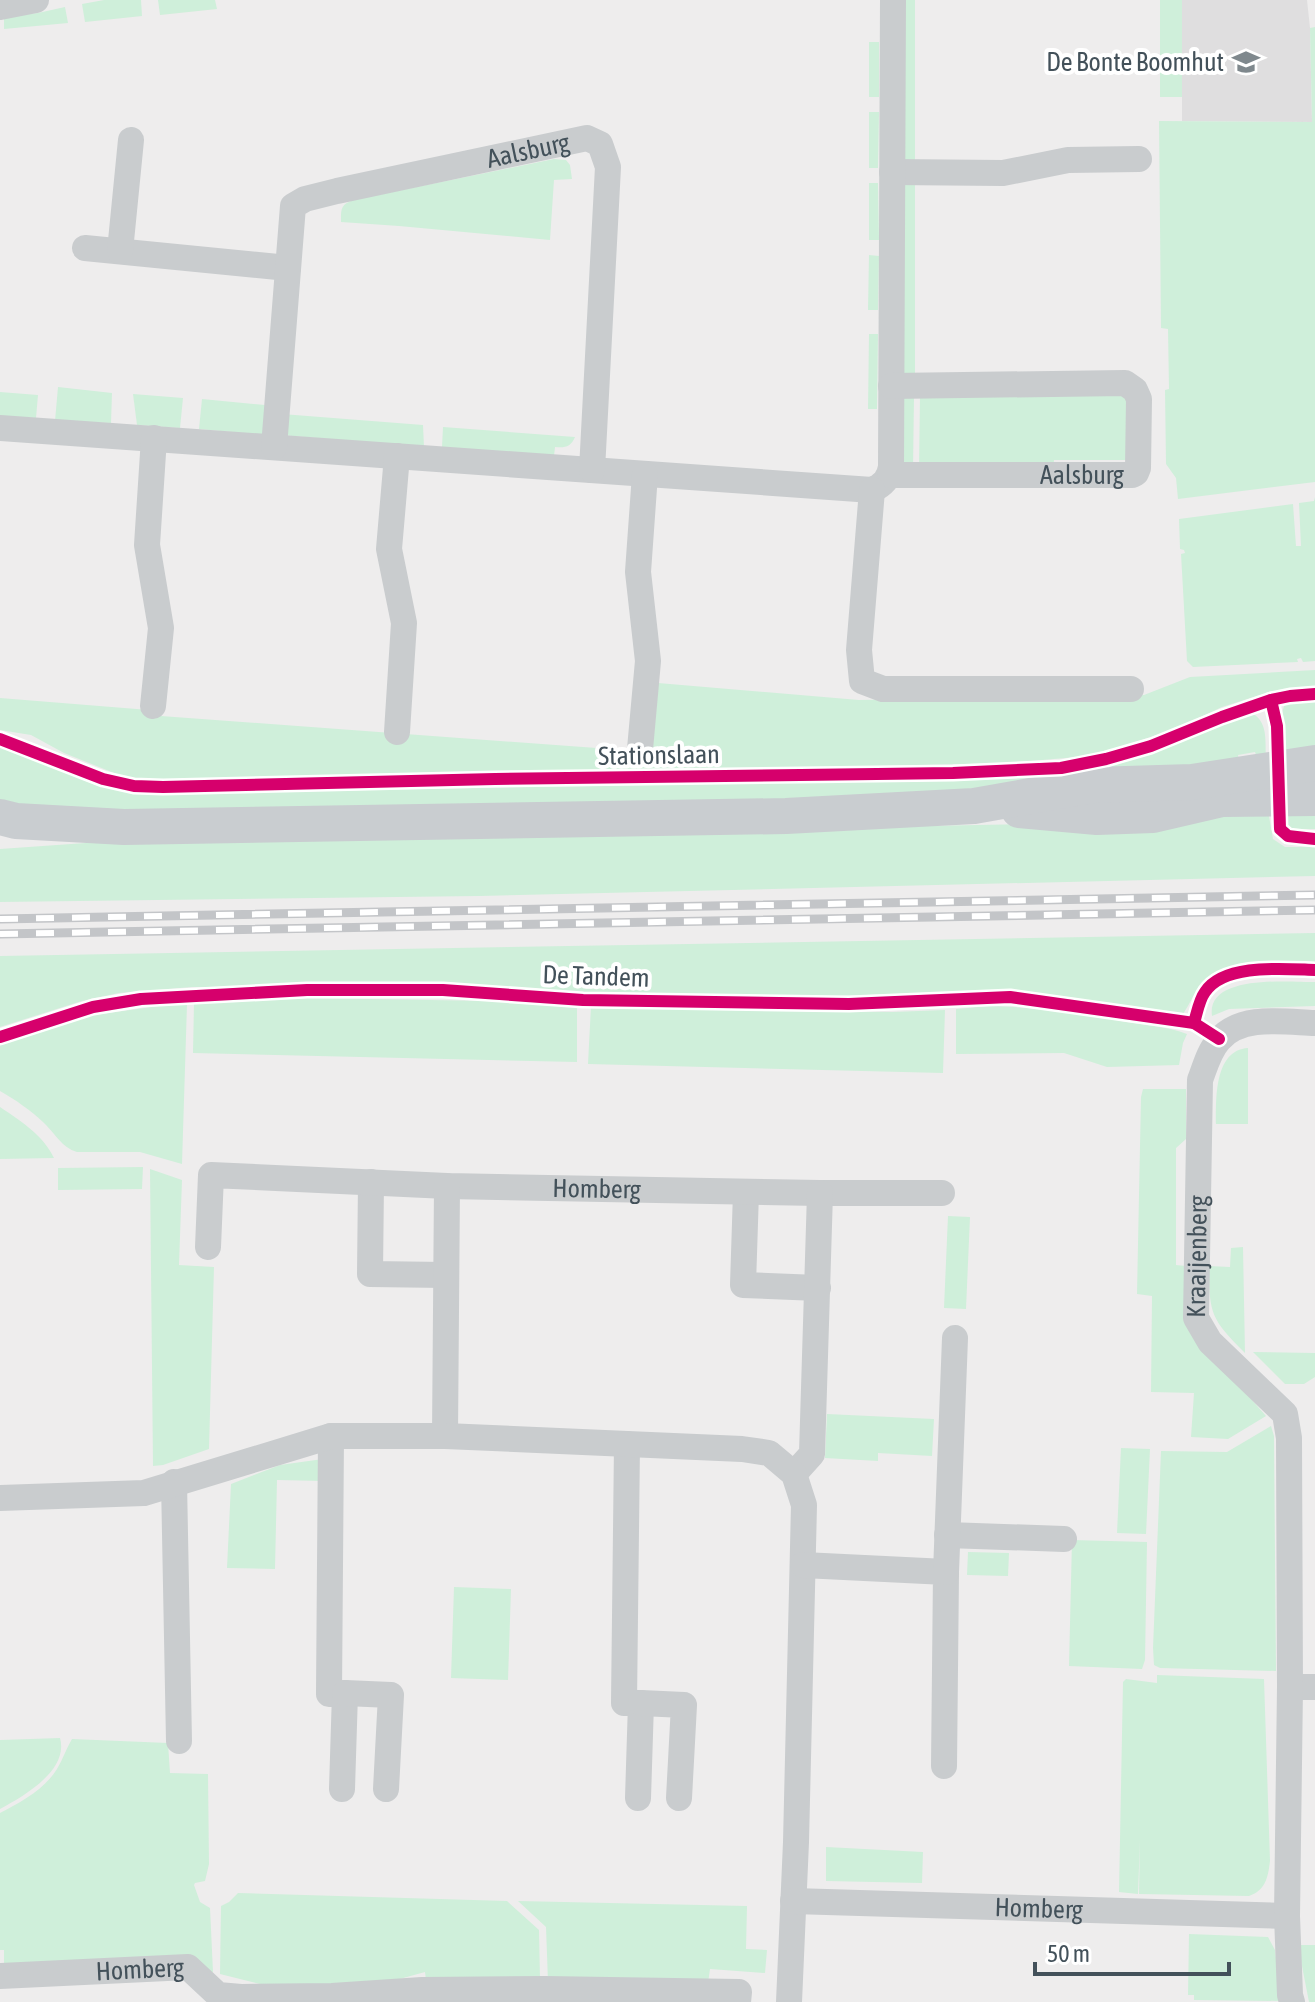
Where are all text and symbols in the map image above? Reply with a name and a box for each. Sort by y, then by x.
place label: De Bonte Boomhut [1046,47,1224,77]
school or university icon: De Bonte Boomhut [1231,47,1261,77]
street label: Aalsburg [484,127,573,174]
street label: Aalsburg [1040,460,1125,490]
street label: Stationslaan [598,739,720,771]
street label: De Tandem [542,959,650,993]
street label: Homberg [552,1173,642,1205]
street label: Kraaijenberg [1181,1194,1213,1318]
street label: Homberg [994,1892,1084,1925]
scale bar [1035,1926,1229,1976]
text: 50 m [1047,1940,1090,1967]
street label: Homberg [95,1952,185,1986]

